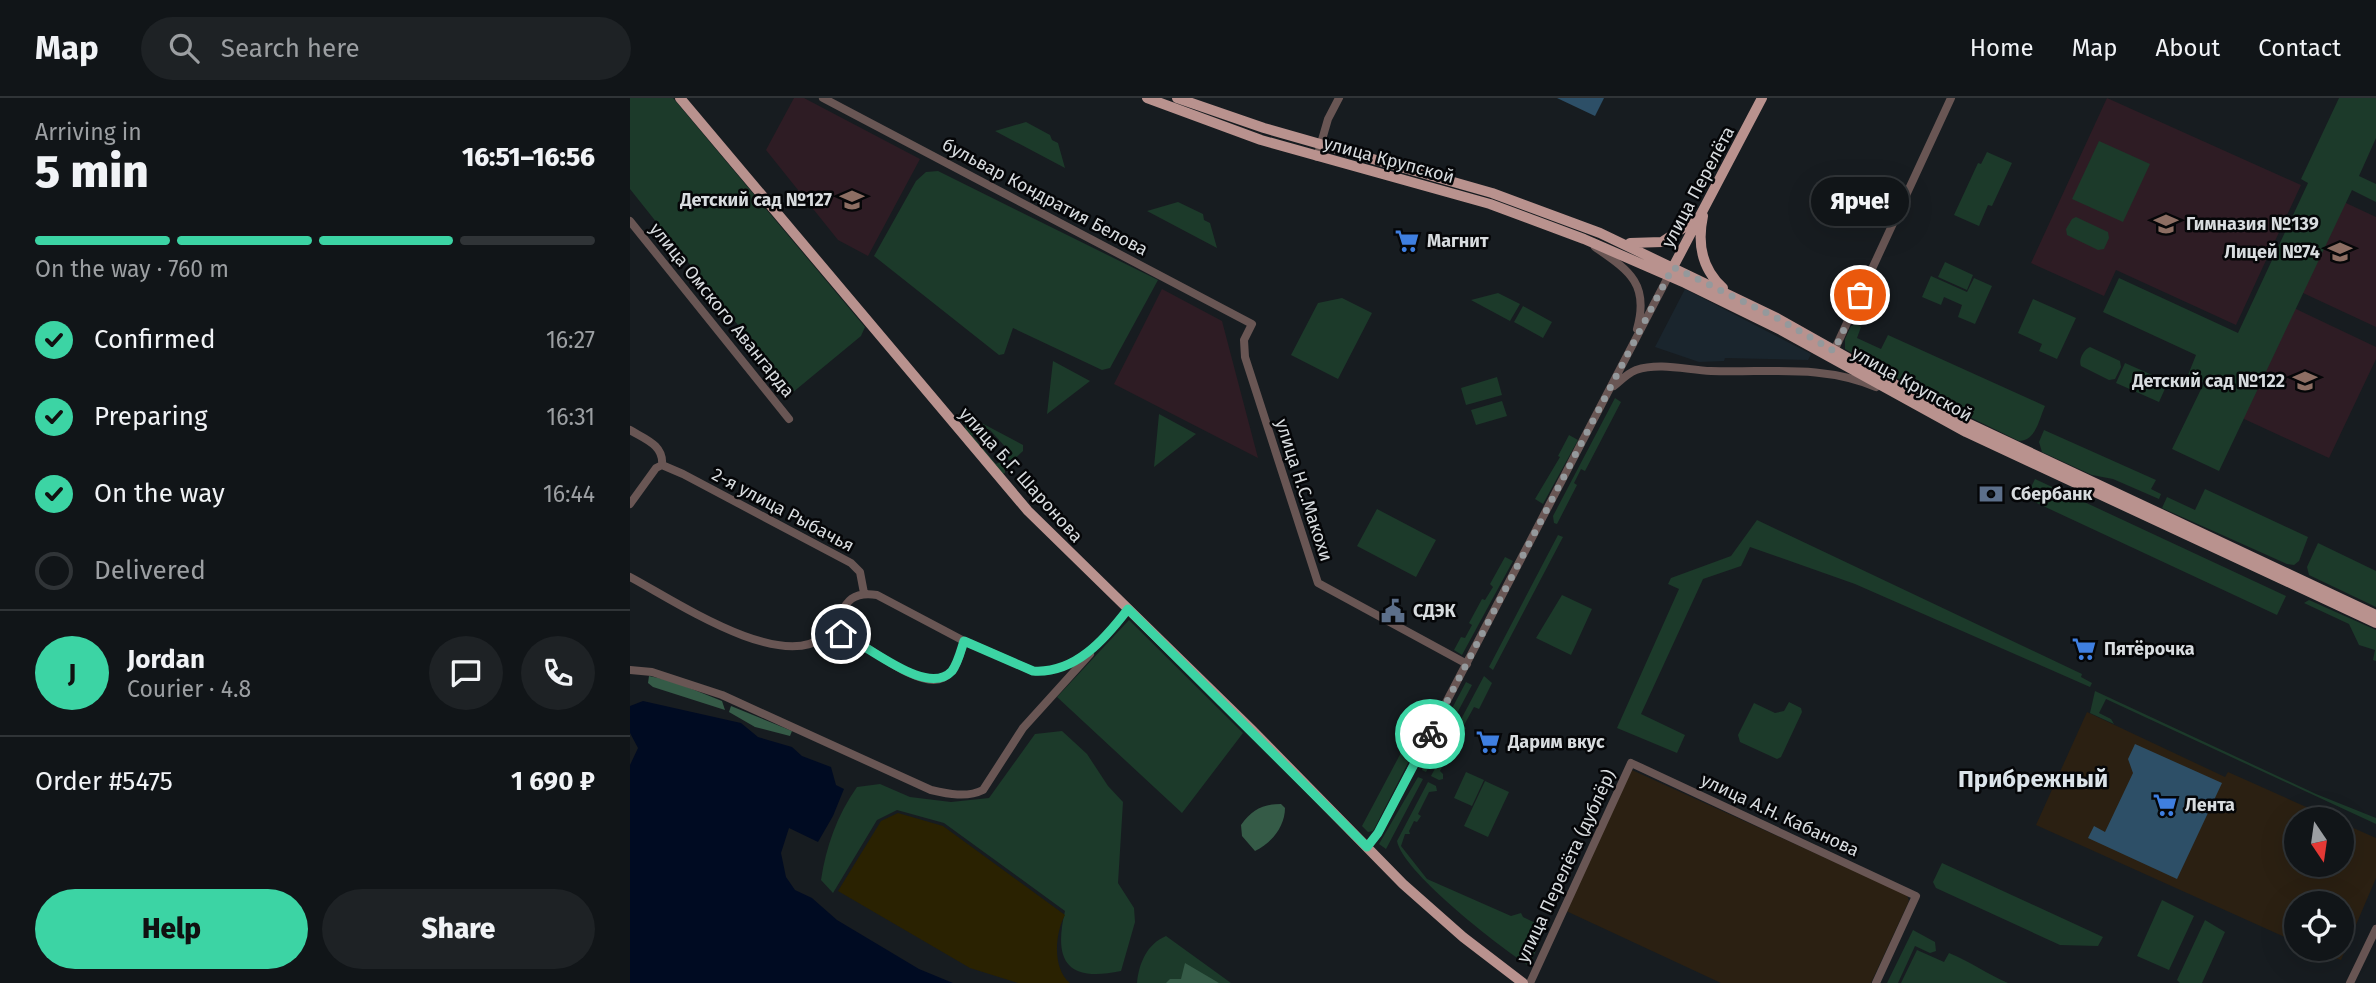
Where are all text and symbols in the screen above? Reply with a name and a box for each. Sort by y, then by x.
search box [141,17,631,80]
text: Map [35,28,99,68]
icon: search [165,29,203,67]
text: Search here [221,33,360,64]
text: Home [1970,34,2034,62]
text: Map [2072,34,2118,62]
text: About [2156,34,2220,62]
text: Contact [2258,34,2341,62]
text: Arriving in [35,118,142,146]
street label: улица Перелёта [1657,123,1739,251]
street label: улица Крупской [1321,132,1457,188]
street label: бульвар Кондратия Белова [938,133,1152,261]
text: 16:51–16:56 [462,142,595,173]
text: 5 min [35,144,149,199]
callout: Ярче! [1811,176,1909,225]
school or university icon: Детский сад №127 [838,186,866,214]
text: Ярче! [1831,187,1889,215]
place label: Детский сад №127 [679,189,833,211]
school or university icon: Гимназия №139 [2152,210,2180,238]
place label: Гимназия №139 [2186,213,2319,235]
street label: улица Омского Авангарда [645,218,799,402]
supermarket icon: Магнит [1393,227,1421,255]
place label: Магнит [1427,230,1489,252]
school or university icon: Лицей №74 [2326,238,2354,266]
place label: Лицей №74 [2224,241,2320,263]
text: On the way · 760 m [35,255,229,283]
pin [1830,265,1890,325]
icon: bag [1841,276,1879,314]
icon: check [35,321,73,359]
text: Confirmed [94,324,215,355]
text: 16:27 [546,326,595,354]
street label: улица Крупской [1848,342,1976,426]
school or university icon: Детский сад №122 [2291,367,2319,395]
place label: Детский сад №122 [2131,370,2285,392]
icon: check [35,398,73,436]
text: Preparing [94,401,207,432]
text: 16:31 [546,403,595,431]
street label: улица Б.Г. Шаронова [954,403,1088,547]
street label: улица Н.С.Макохи [1271,416,1337,564]
street label: 2-я улица Рыбачья [708,463,858,557]
icon: check [35,475,73,513]
text: On the way [94,478,225,509]
text: 16:44 [543,480,595,508]
bank icon: Сбербанк [1977,480,2005,508]
place label: Сбербанк [2011,483,2093,505]
text: Delivered [94,555,206,586]
public building icon: СДЭК [1379,597,1407,625]
place label: СДЭК [1413,600,1456,622]
pin [811,604,871,664]
icon: home [822,615,860,653]
supermarket icon: Пятёрочка [2070,635,2098,663]
button: chat [429,636,503,710]
button: phone [521,636,595,710]
place label: Пятёрочка [2104,638,2195,660]
text: Jordan [127,644,205,675]
text: J [68,658,76,689]
text: Courier · 4.8 [127,675,251,703]
courier [1395,699,1465,769]
icon: bike [1411,715,1449,753]
supermarket icon: Дарим вкус [1474,728,1502,756]
place label: Дарим вкус [1507,731,1605,753]
district label: Прибрежный [1958,765,2108,793]
text: Order #5475 [35,766,173,797]
text: 1 690 ₽ [511,766,595,797]
street label: улица Перелёта (дублёр) [1512,766,1621,966]
street label: улица А.Н. Кабанова [1697,769,1863,861]
supermarket icon: Лента [2151,791,2179,819]
place label: Лента [2185,794,2235,816]
north arrow [2284,807,2354,877]
map controls [2284,807,2354,961]
button: Help [35,889,308,969]
button: Share [322,889,595,969]
button: locate [2284,891,2354,961]

